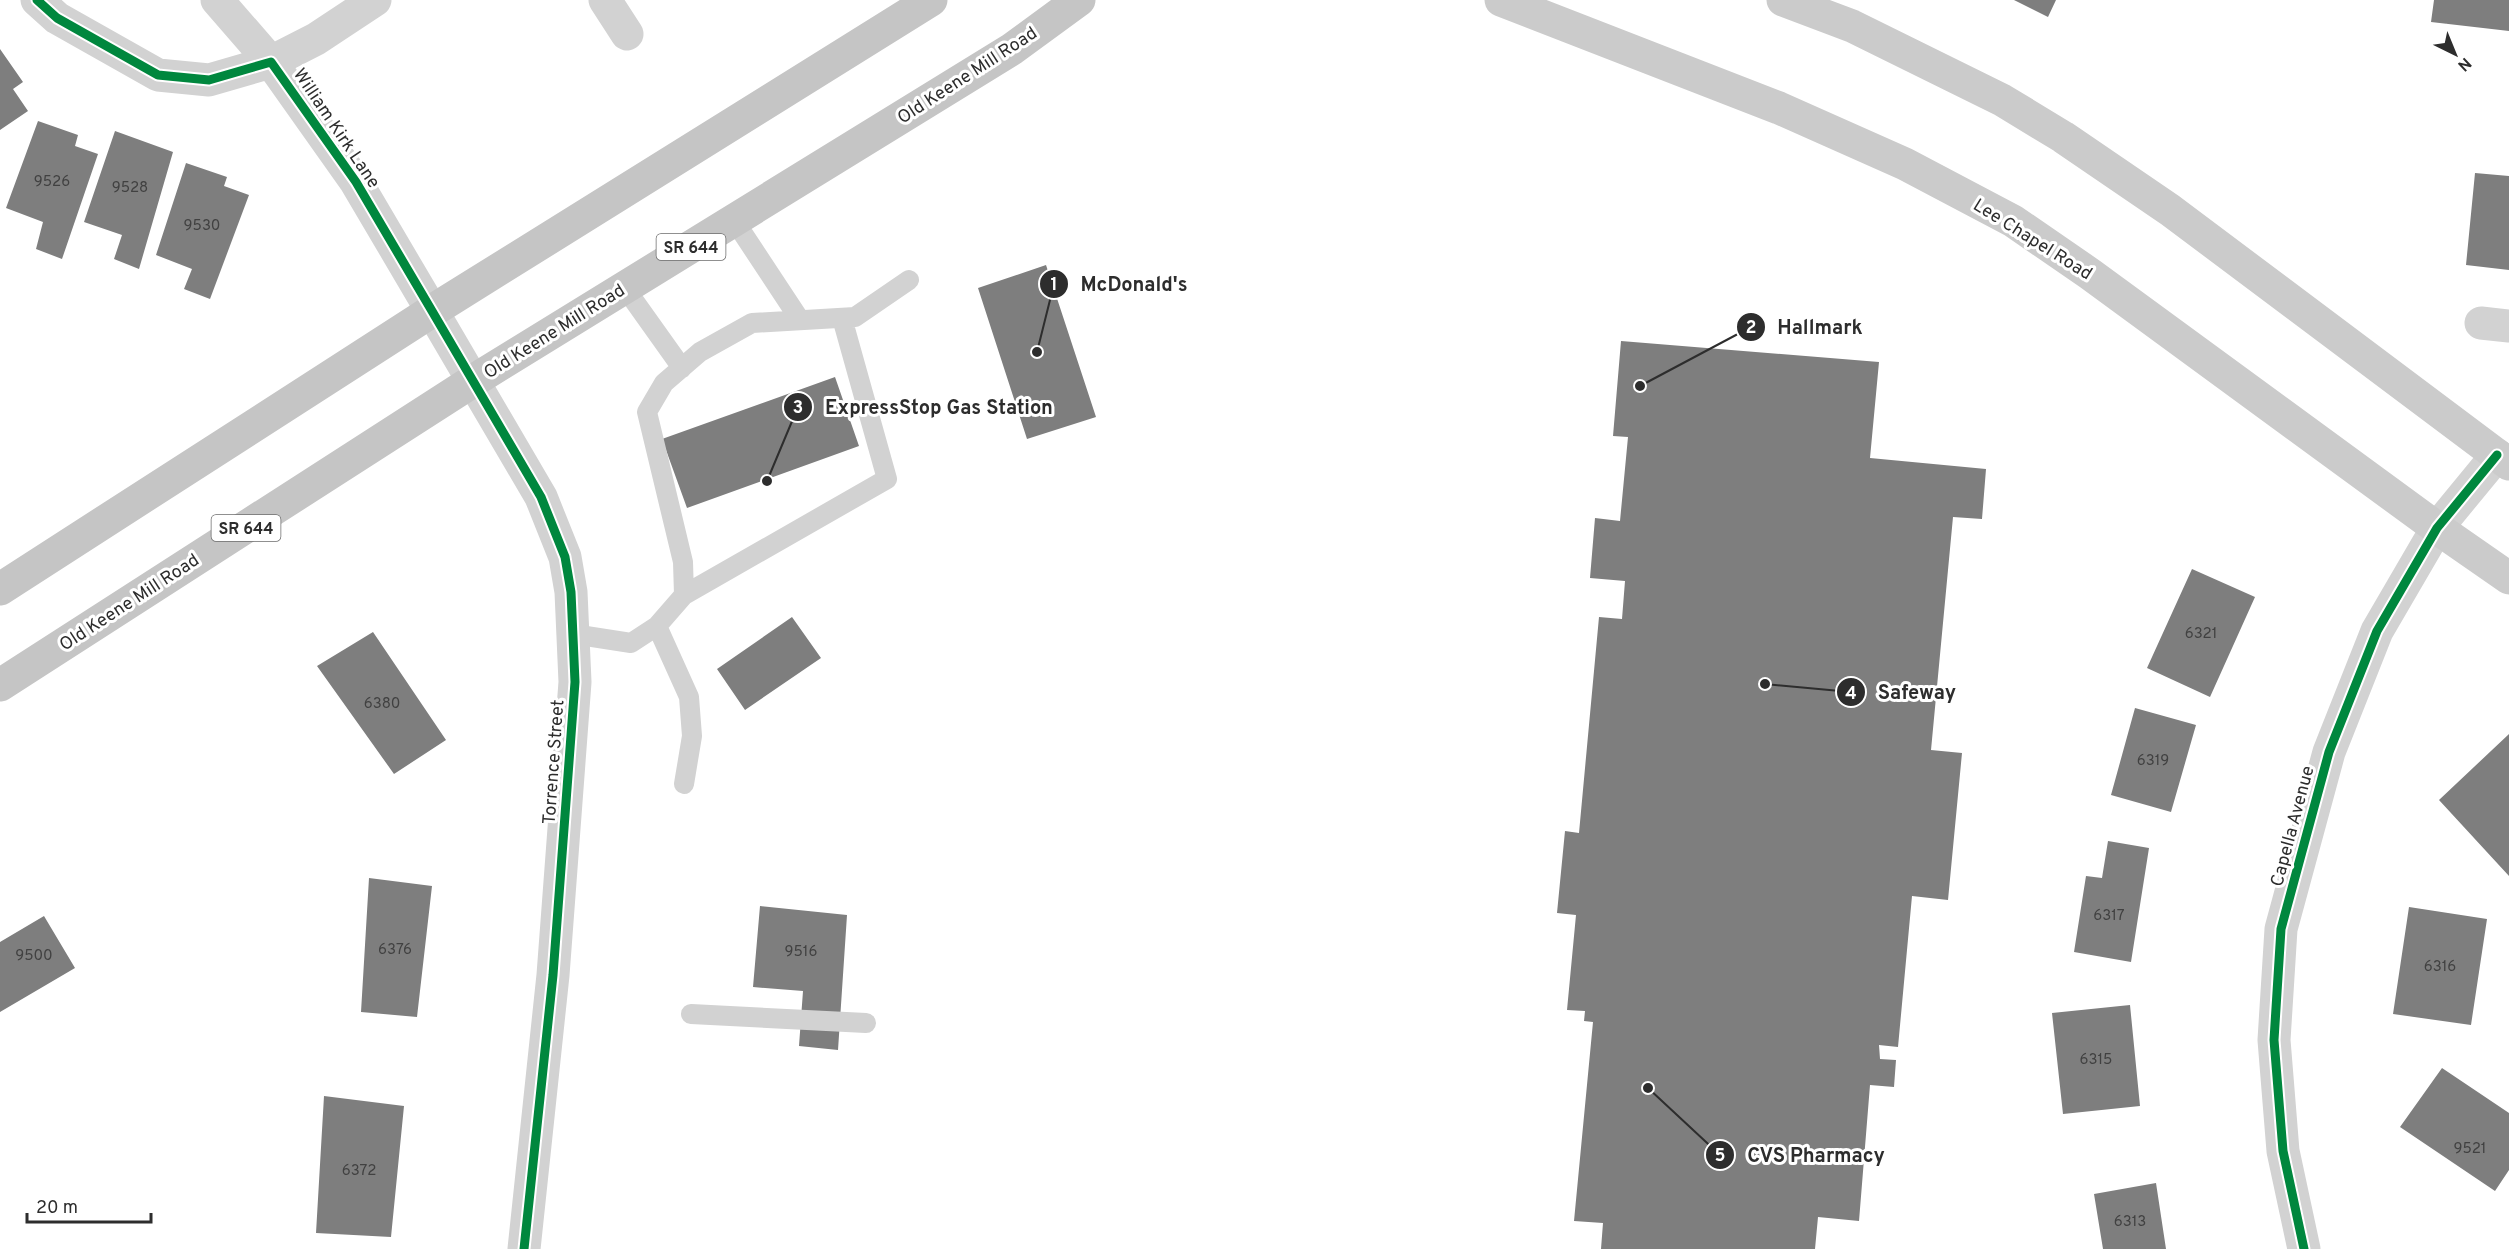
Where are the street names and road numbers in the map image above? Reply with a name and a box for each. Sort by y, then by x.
street label: Old Keene Mill Road [894,22,1042,130]
street label: William Kirk Lane [287,64,384,193]
street label: Lee Chapel Road [1968,194,2096,286]
road number: SR 644 [656,234,726,260]
street label: Old Keene Mill Road [480,280,630,385]
road number: SR 644 [212,515,280,541]
street label: Old Keene Mill Road [56,549,204,657]
street label: Torrence Street [539,699,570,825]
street label: Capella Avenue [2266,763,2321,889]

